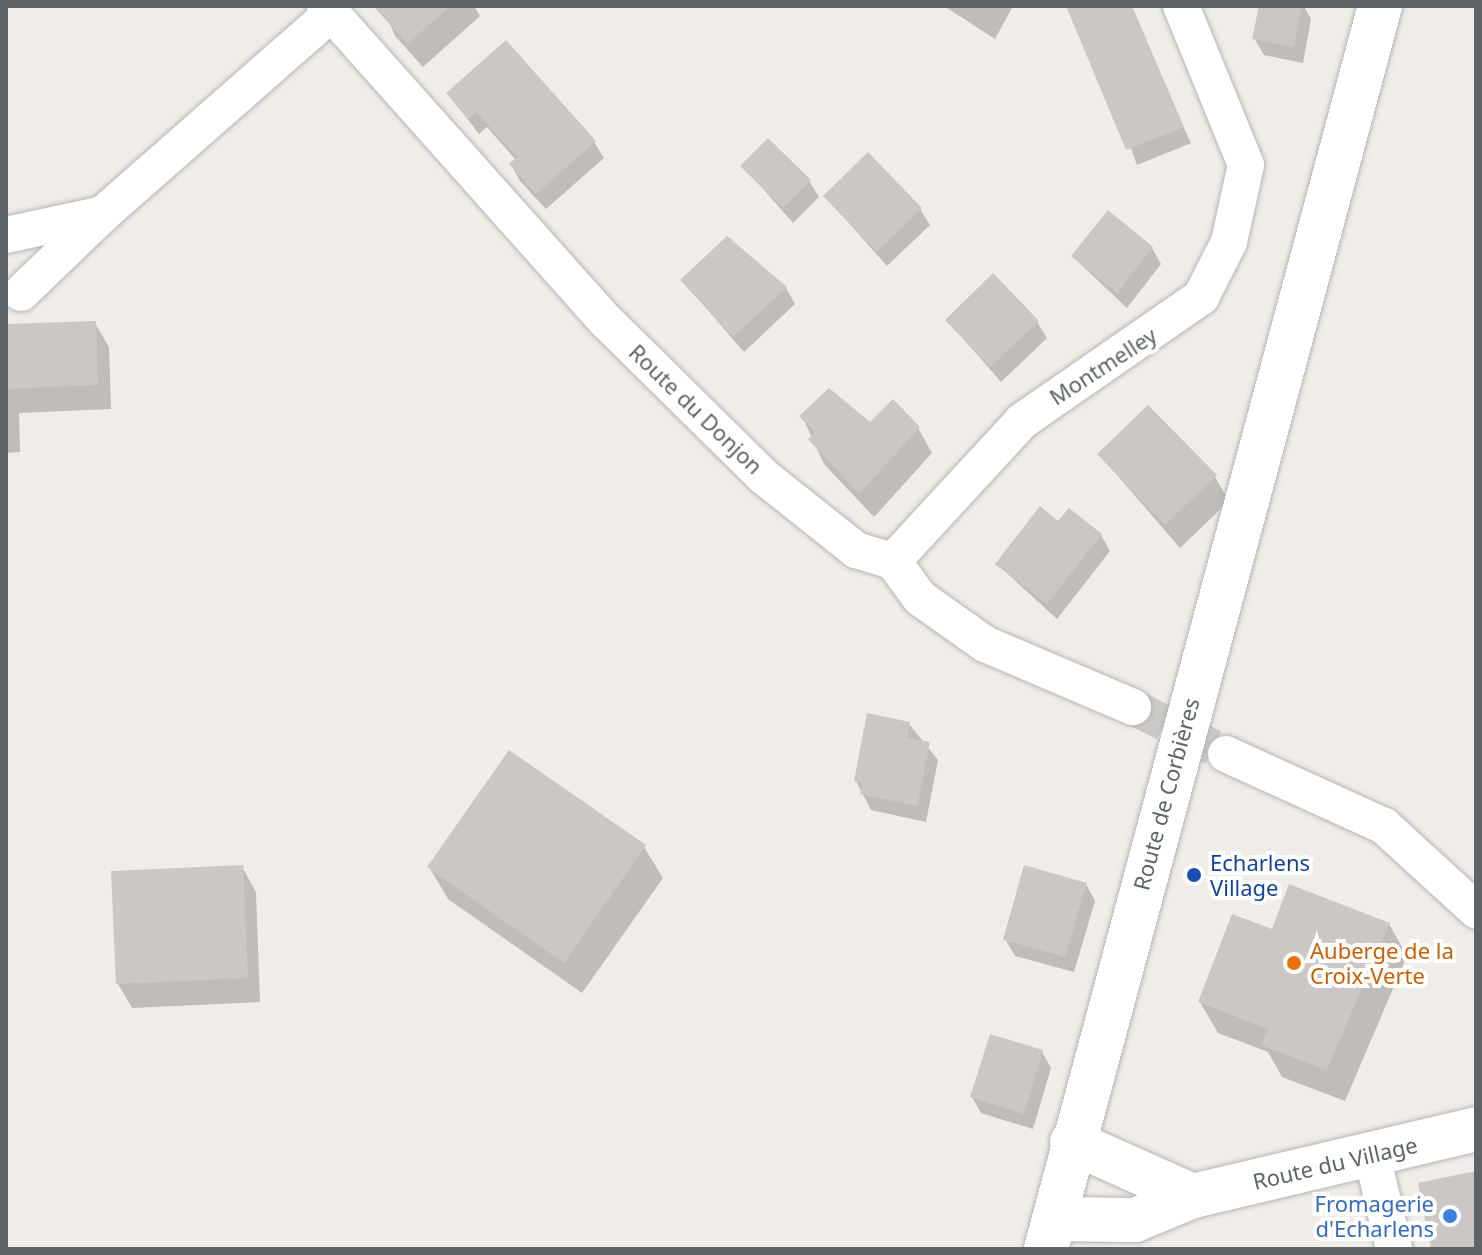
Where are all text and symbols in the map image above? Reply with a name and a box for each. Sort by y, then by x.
street label: Montmelley [1045,322,1161,410]
street label: Route du Donjon [624,339,768,479]
street label: Route de Corbières [1128,695,1204,893]
place label: Echarlens Village [1210,849,1310,900]
marker: Echarlens Village [1185,866,1203,884]
place label: Auberge de la Croix-Verte [1310,937,1454,988]
marker: Auberge de la Croix-Verte [1285,954,1303,972]
street label: Route du Village [1250,1131,1420,1195]
place label: Fromagerie d'Echarlens [1315,1190,1434,1242]
marker: Fromagerie d'Echarlens [1441,1207,1459,1225]

